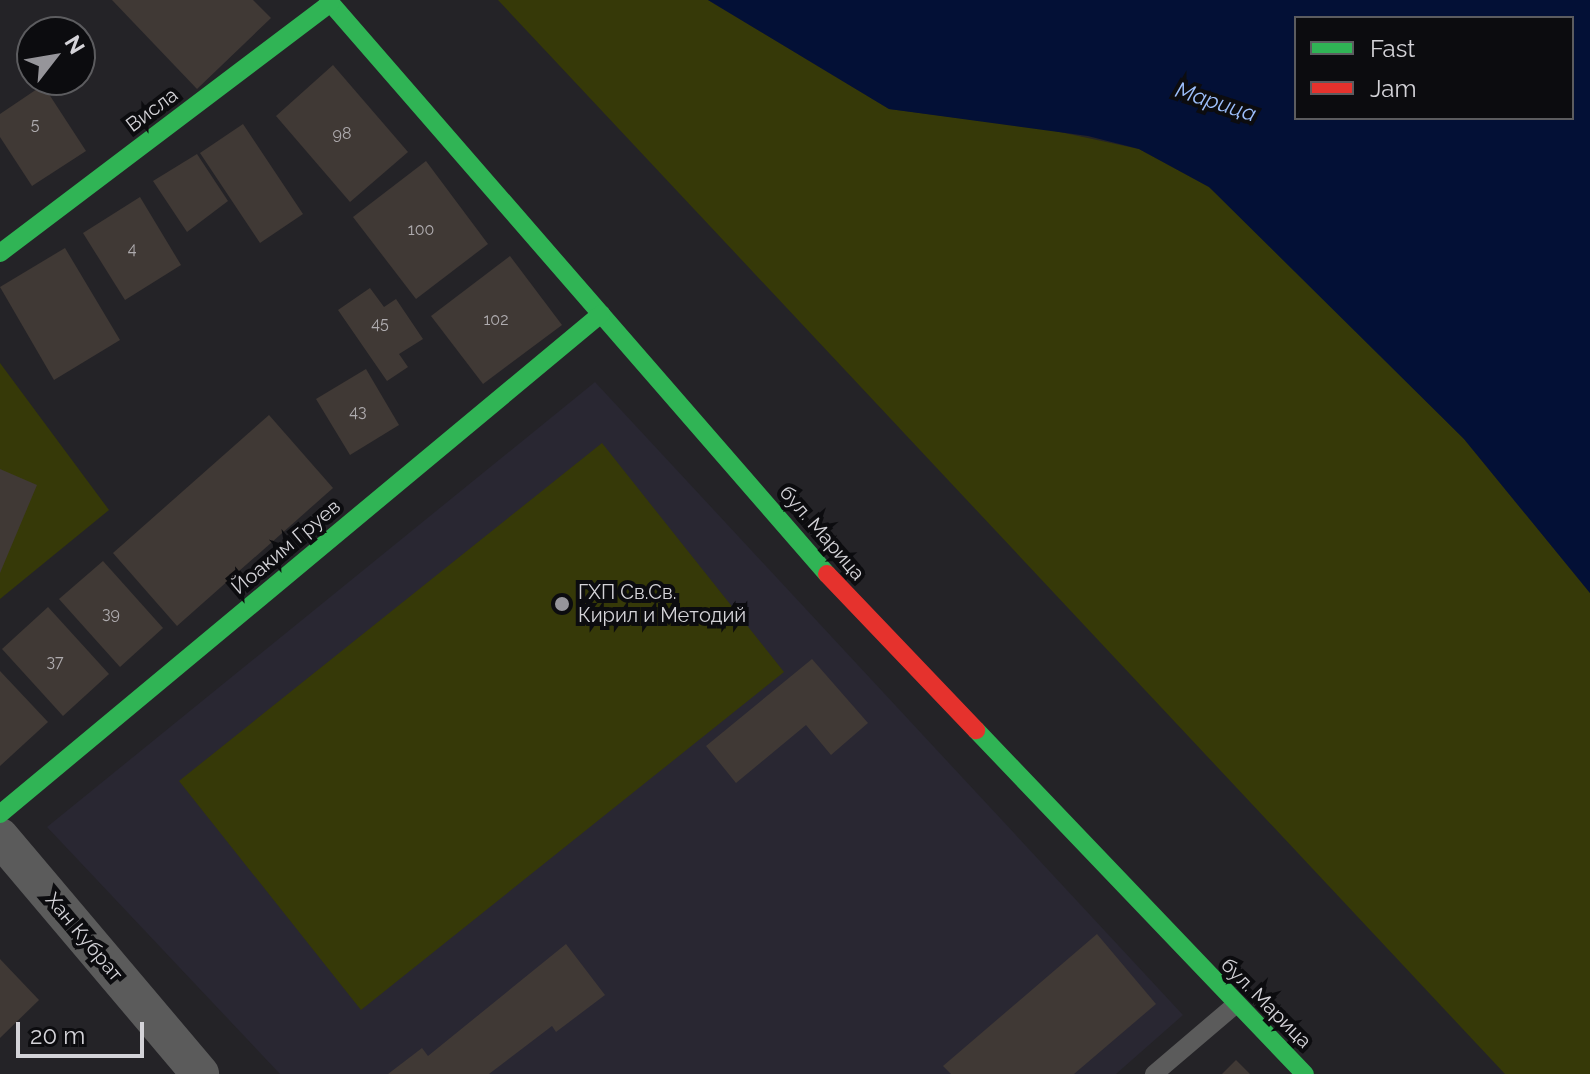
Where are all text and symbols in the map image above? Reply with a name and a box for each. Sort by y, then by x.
north arrow [16,16,96,96]
legend [1294,16,1574,120]
text: N [59,31,90,59]
text: Fast [1370,34,1415,63]
text: Jam [1370,74,1416,103]
water label: Марица [1172,77,1260,127]
street label: Висла [121,83,183,137]
house number: 5 [31,115,39,135]
house number: 98 [333,124,351,144]
house number: 100 [408,220,434,240]
house number: 4 [128,239,136,259]
house number: 102 [484,310,508,330]
house number: 45 [371,314,389,334]
house number: 43 [349,402,367,422]
street label: бул. Марица [774,481,870,585]
street label: Йоаким Груев [227,495,345,599]
place label: ГХП Св.Св. Кирил и Методий [578,580,746,627]
marker: ГХП Св.Св. Кирил и Методий [553,595,571,613]
house number: 39 [102,604,120,624]
house number: 37 [46,652,64,672]
street label: Хан Кубрат [40,888,128,986]
street label: бул. Марица [1216,953,1316,1053]
scale bar [20,1006,148,1056]
text: 20 m [30,1021,85,1050]

